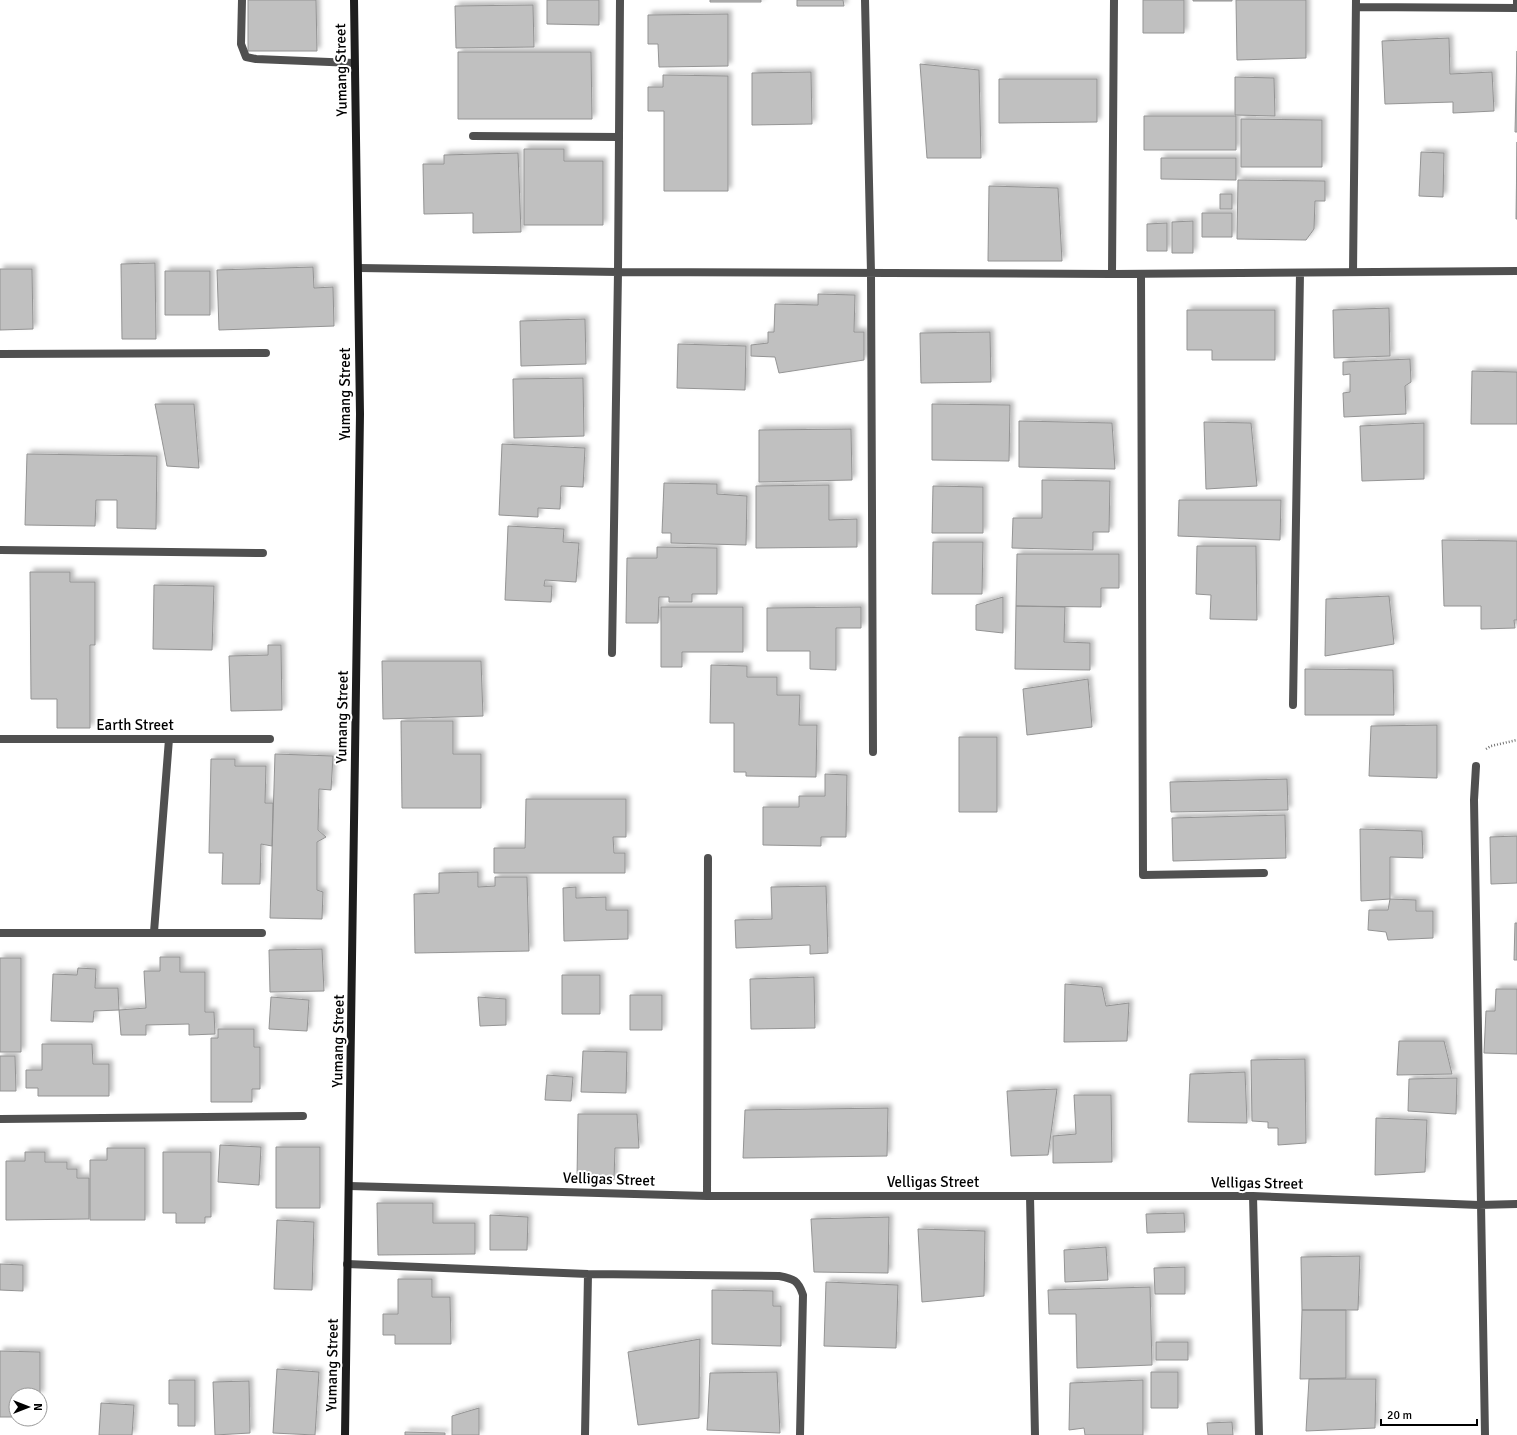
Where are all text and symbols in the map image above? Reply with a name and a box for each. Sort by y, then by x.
street label: Yumang Street [331,23,351,117]
street label: Yumang Street [336,347,354,441]
street label: Yumang Street [332,670,352,764]
street label: Earth Street [96,716,174,734]
street label: Yumang Street [328,994,348,1088]
street label: Velligas Street [562,1168,656,1190]
street label: Velligas Street [887,1173,979,1191]
street label: Velligas Street [1211,1173,1303,1193]
street label: Yumang Street [322,1318,342,1412]
north arrow [8,1387,48,1427]
scale bar [1381,1401,1477,1427]
text: N [31,1403,44,1411]
text: 20 m [1387,1408,1412,1423]

